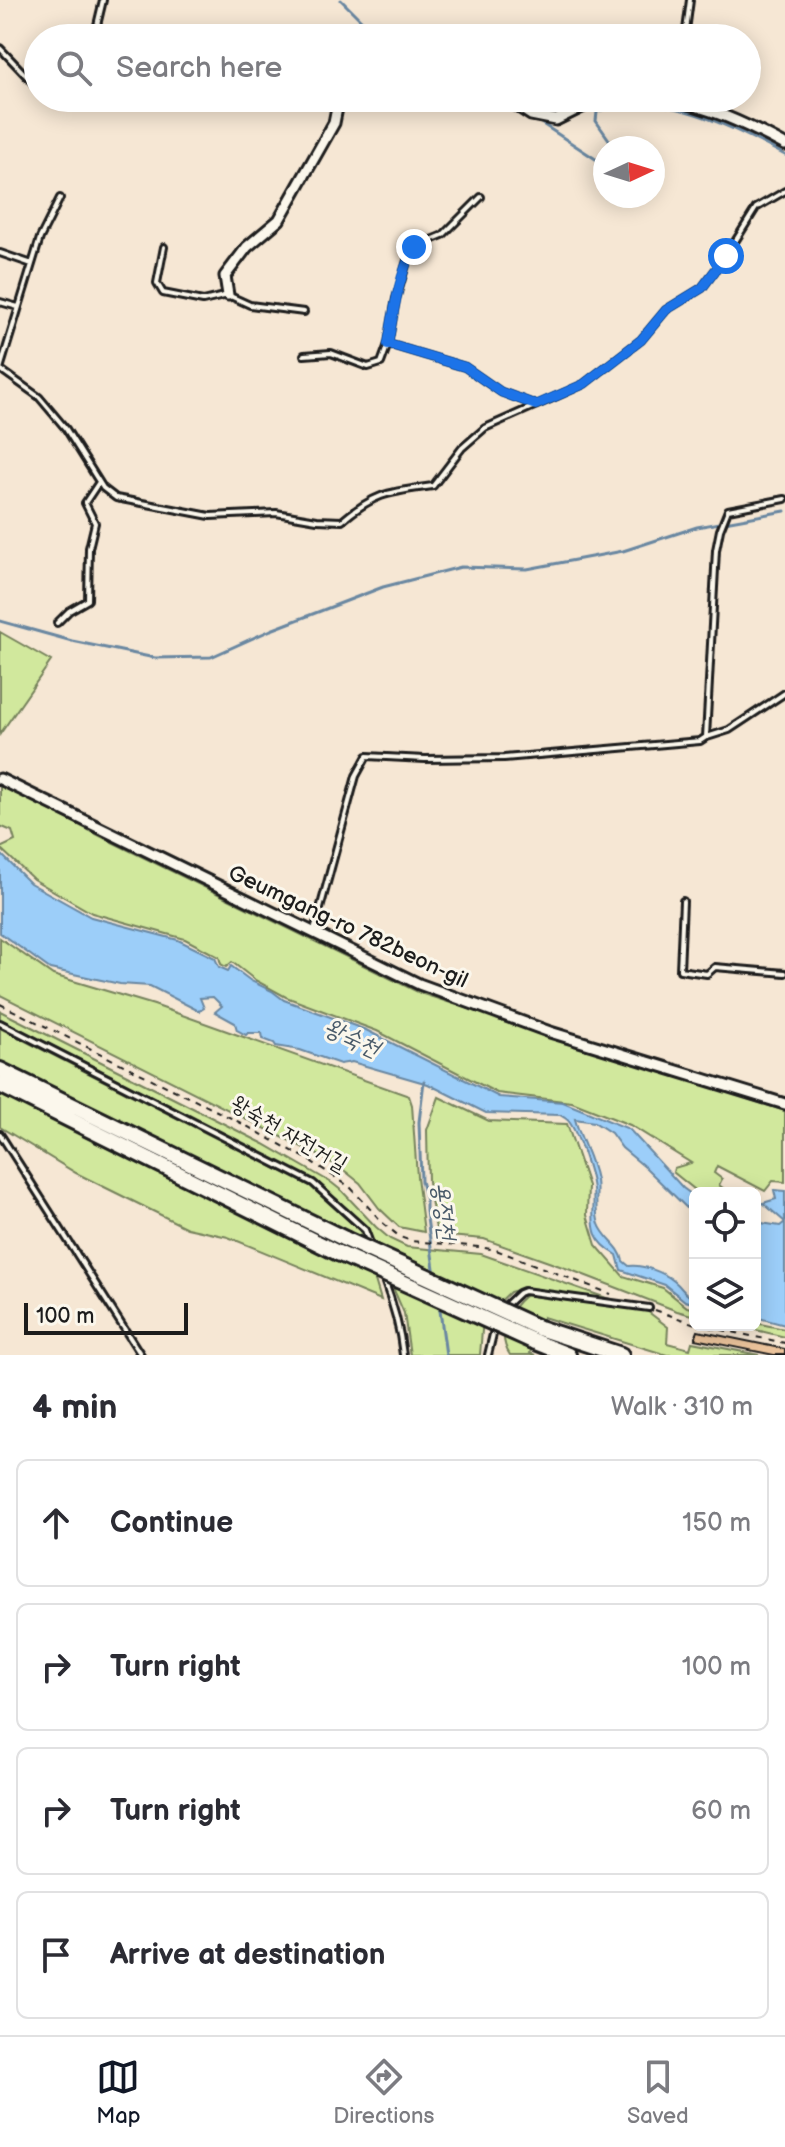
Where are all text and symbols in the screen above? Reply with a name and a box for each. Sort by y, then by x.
search box [24,24,761,112]
icon: search [52,46,96,90]
text: Search here [116,50,282,86]
north arrow [593,136,665,208]
route end [396,229,432,265]
route start [708,238,744,274]
street label: Geumgang-ro 782beon-gil [224,860,472,994]
water label: 왕숙천 [320,1013,387,1065]
street label: 왕숙천 자전거길 [226,1090,352,1178]
water label: 용정천 [426,1180,462,1244]
map controls [689,1187,761,1331]
button: locate [689,1187,761,1259]
button: layers [689,1259,761,1331]
scale bar [24,1299,188,1335]
text: 100 m [36,1303,95,1330]
text: 4 min [32,1387,118,1428]
text: Walk · 310 m [611,1392,753,1423]
icon: ahead [34,1501,78,1545]
text: Continue [110,1505,233,1541]
text: 150 m [682,1508,751,1539]
icon: right [34,1645,78,1689]
text: Turn right [110,1649,241,1685]
text: 100 m [682,1652,751,1683]
icon: right [34,1789,78,1833]
text: Turn right [110,1793,241,1829]
text: 60 m [691,1796,751,1827]
icon: arrive [34,1933,78,1977]
text: Arrive at destination [110,1937,386,1973]
tab: Map [96,2055,141,2130]
tab: Directions [333,2055,434,2130]
tab: Saved [627,2055,689,2130]

